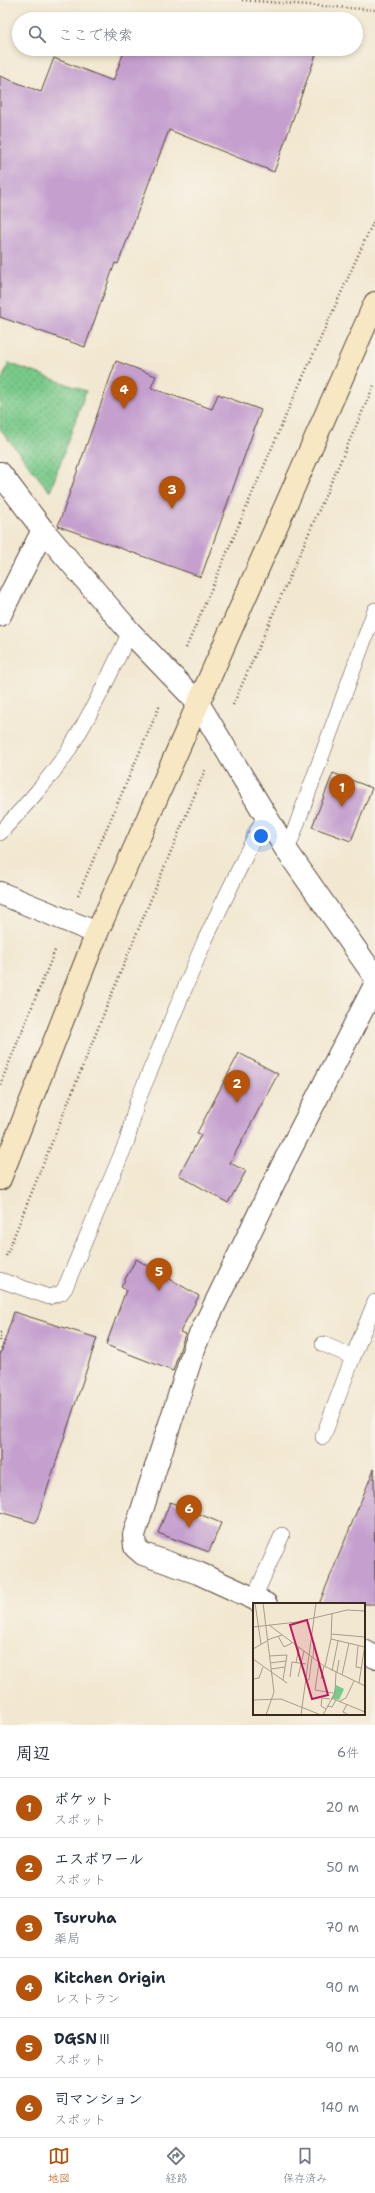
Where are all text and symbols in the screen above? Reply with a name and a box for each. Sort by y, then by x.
search box [12,12,363,56]
icon: search [26,23,48,45]
text: ここで検索 [58,25,133,45]
pin: 4 [111,376,137,409]
pin: 3 [159,476,185,509]
pin: 1 [329,774,355,807]
your location [251,826,271,846]
pin: 2 [224,1070,250,1103]
pin: 5 [146,1258,172,1291]
pin: 6 [176,1495,202,1528]
inset map [253,1603,365,1715]
text: 周辺 [16,1742,50,1764]
text: 6件 [337,1744,359,1761]
text: ポケット [54,1789,114,1809]
text: 1 [26,1799,32,1816]
text: 20 m [326,1799,359,1816]
text: スポット [54,1811,106,1828]
text: エスポワール [54,1849,143,1869]
text: 2 [24,1859,34,1876]
text: 50 m [326,1859,359,1876]
text: スポット [54,1871,106,1888]
text: Tsuruha [54,1908,117,1928]
text: 3 [24,1919,34,1936]
text: 70 m [325,1919,359,1936]
text: 薬局 [54,1930,80,1947]
text: Kitchen Origin [54,1968,165,1988]
text: 4 [24,1979,34,1996]
text: 90 m [325,1979,359,1996]
text: レストラン [54,1990,120,2007]
text: DGSNⅢ [54,2029,112,2049]
text: 5 [25,2039,33,2056]
text: 90 m [325,2039,359,2056]
text: スポット [54,2051,106,2068]
text: 司マンション [54,2089,143,2109]
text: 6 [24,2099,34,2116]
text: 140 m [320,2099,359,2116]
text: スポット [54,2111,106,2128]
tab: 地図 [48,2145,70,2186]
tab: 経路 [165,2145,187,2186]
tab: 保存済み [283,2145,327,2186]

